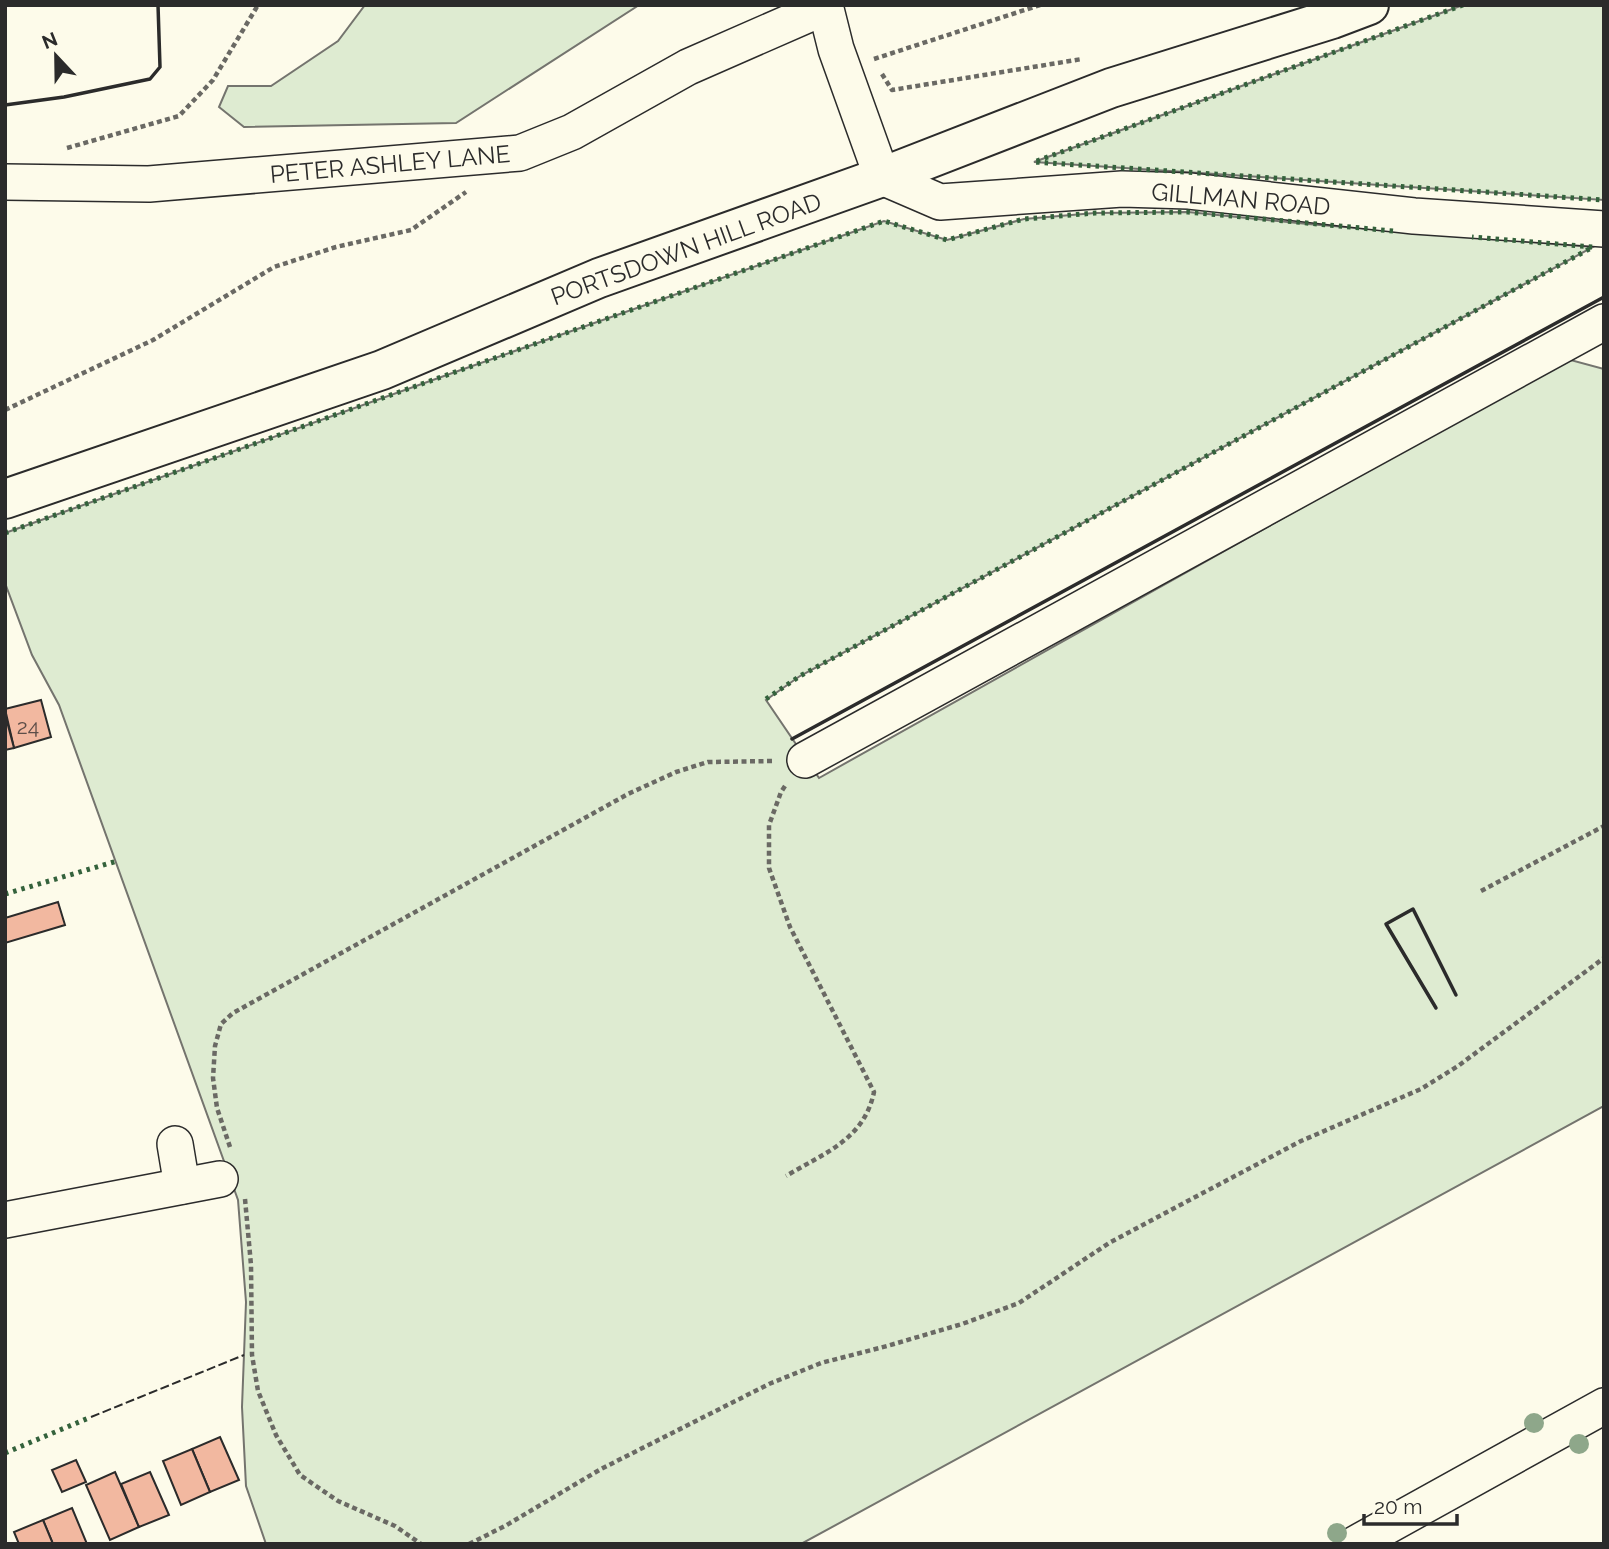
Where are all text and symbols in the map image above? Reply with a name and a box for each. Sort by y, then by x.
north arrow [21,21,91,91]
text: N [39,27,60,53]
street label: PETER ASHLEY LANE [269,139,511,189]
street label: GILLMAN ROAD [1150,177,1332,221]
street label: PORTSDOWN HILL ROAD [547,187,825,311]
house number: 24 [17,714,39,739]
scale bar [1364,1482,1457,1526]
text: 20 m [1374,1494,1422,1519]

